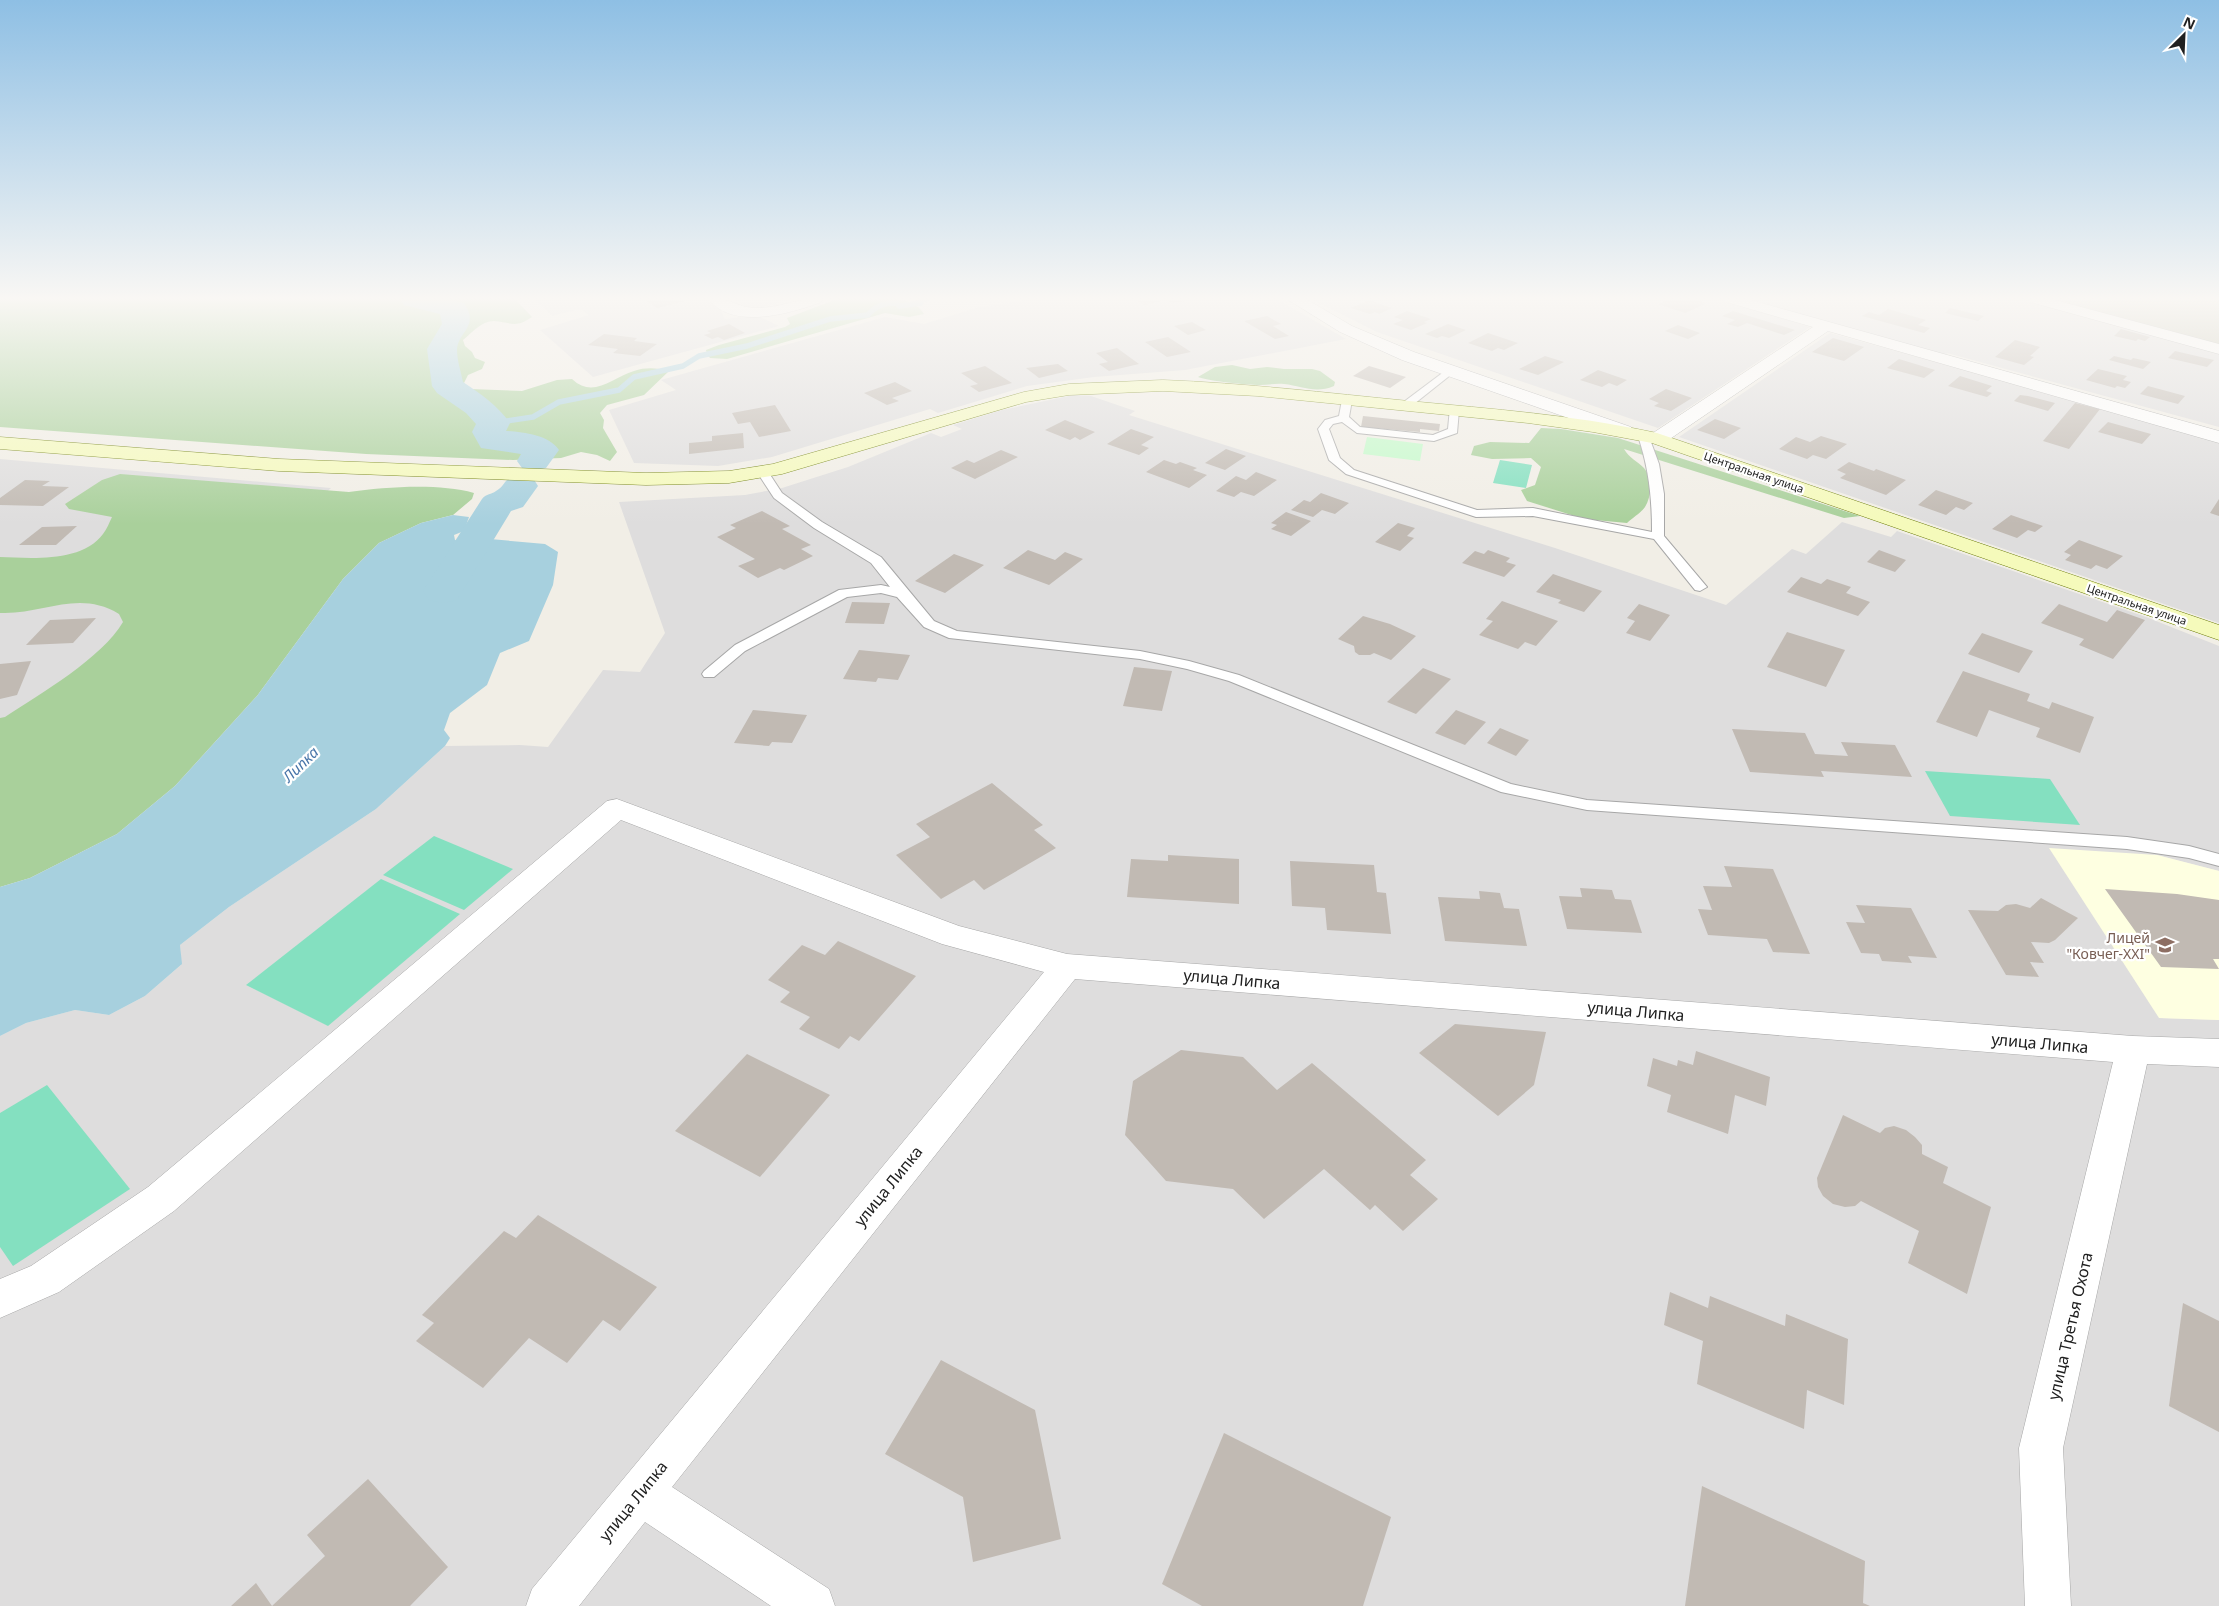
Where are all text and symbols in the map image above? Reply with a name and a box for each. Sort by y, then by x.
north arrow [2159,10,2209,60]
text: N [2180,12,2199,34]
street label: Центральная улица [1702,448,1806,496]
street label: Центральная улица [2085,580,2189,628]
water label: Липка [277,742,323,787]
place label: Лицей "Ковчег-XXI" [2066,928,2150,963]
school or university icon: Лицей "Ковчег-XXI" [2154,934,2176,956]
street label: улица Липка [1183,964,1281,994]
street label: улица Липка [1587,996,1685,1026]
street label: улица Липка [1991,1028,2089,1058]
street label: улица Липка [849,1141,927,1231]
street label: улица Третья Охота [2042,1250,2098,1402]
street label: улица Липка [594,1456,672,1546]

